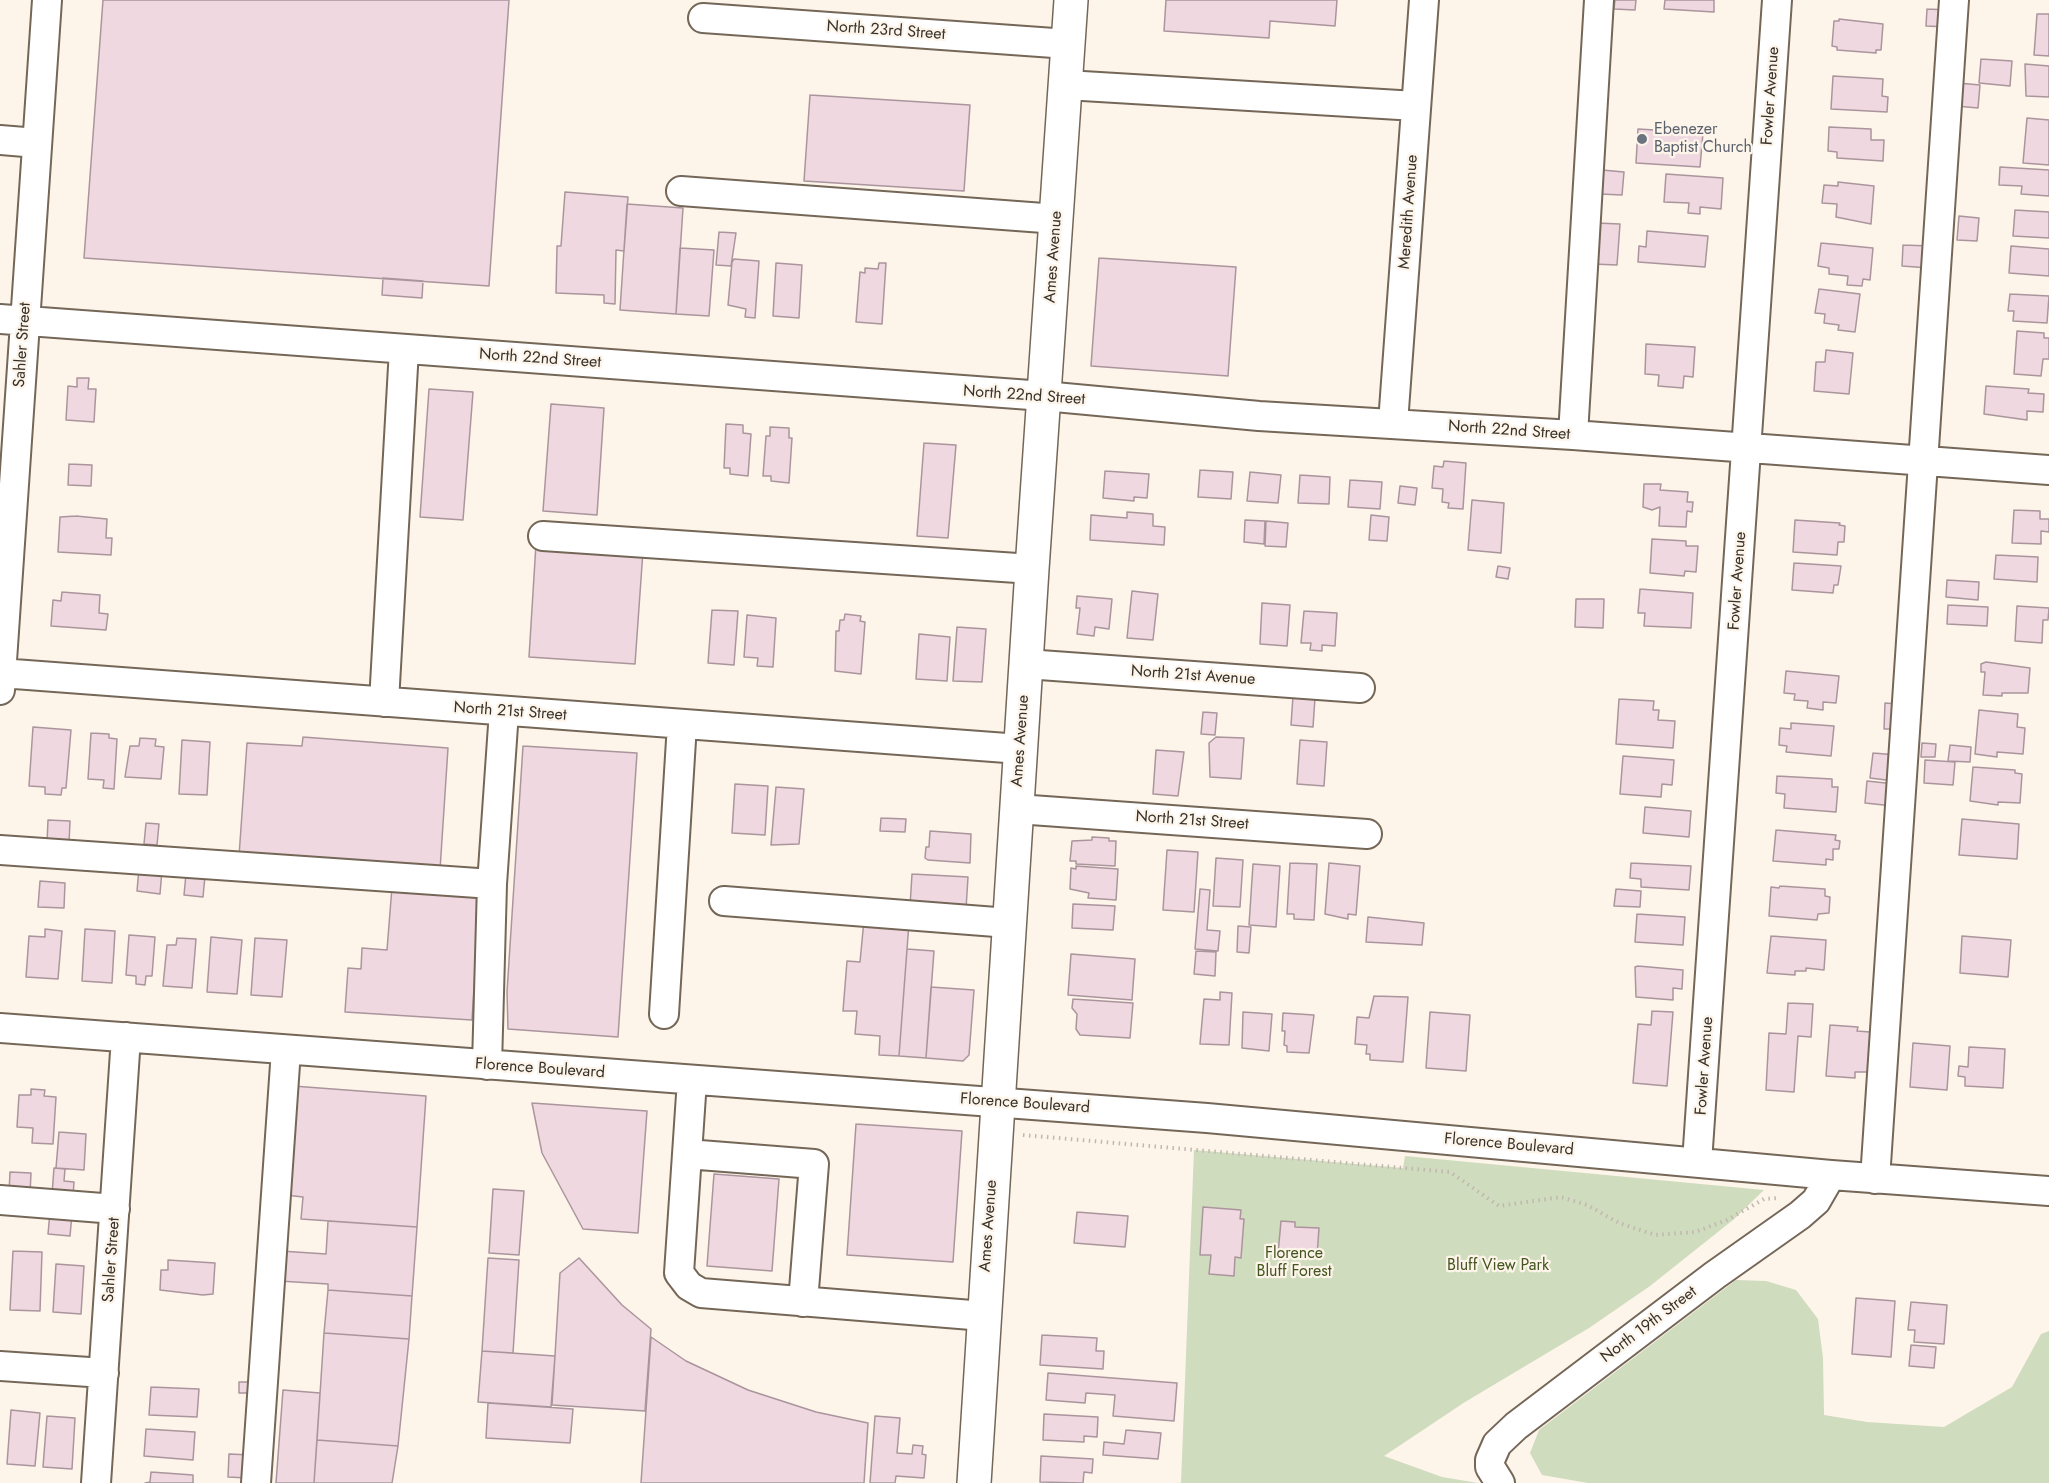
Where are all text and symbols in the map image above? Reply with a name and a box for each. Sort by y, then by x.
street label: North 23rd Street [826,17,946,45]
street label: Fowler Avenue [1758,46,1784,146]
place label: Ebenezer Baptist Church [1654,120,1752,158]
marker: Ebenezer Baptist Church [1635,132,1649,146]
street label: Meredith Avenue [1395,154,1423,270]
street label: Ames Avenue [1041,210,1067,304]
street label: Sahler Street [10,302,36,388]
street label: North 22nd Street [478,345,602,373]
street label: North 22nd Street [962,382,1086,410]
street label: North 22nd Street [1447,417,1571,445]
street label: Fowler Avenue [1725,531,1751,631]
street label: North 21st Avenue [1130,662,1256,690]
street label: Ames Avenue [1008,694,1034,788]
street label: North 21st Street [453,698,567,726]
street label: North 21st Street [1135,807,1249,835]
street label: Fowler Avenue [1692,1016,1718,1116]
street label: Florence Boulevard [474,1055,606,1083]
street label: Florence Boulevard [959,1090,1091,1118]
street label: Florence Boulevard [1443,1130,1575,1160]
street label: Ames Avenue [976,1179,1002,1273]
street label: Sahler Street [99,1217,125,1303]
park label: Florence Bluff Forest [1257,1244,1331,1282]
park label: Bluff View Park [1447,1256,1549,1276]
street label: North 19th Street [1597,1283,1701,1367]

